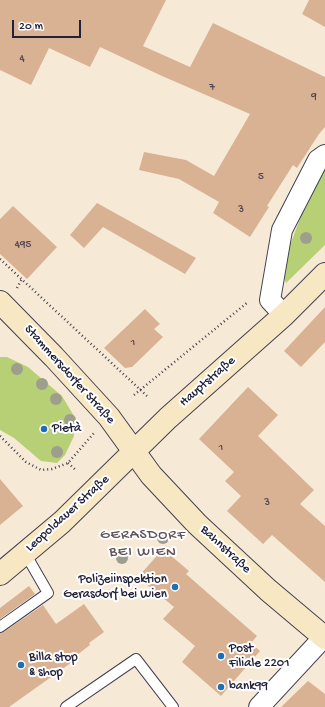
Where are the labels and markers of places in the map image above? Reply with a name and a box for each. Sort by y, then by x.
place label: Pietà [52,421,81,437]
marker: Pietà [39,424,49,434]
place label: Polizeiinspektion Gerasdorf bei Wien [63,572,167,603]
marker: Polizeiinspektion Gerasdorf bei Wien [170,582,180,592]
place label: Post Filiale 2201 [229,641,289,672]
place label: Billa stop & shop [29,650,78,681]
marker: Post Filiale 2201 [216,651,226,661]
marker: Billa stop & shop [16,660,26,670]
place label: bank99 [229,679,268,695]
marker: bank99 [216,682,226,692]

